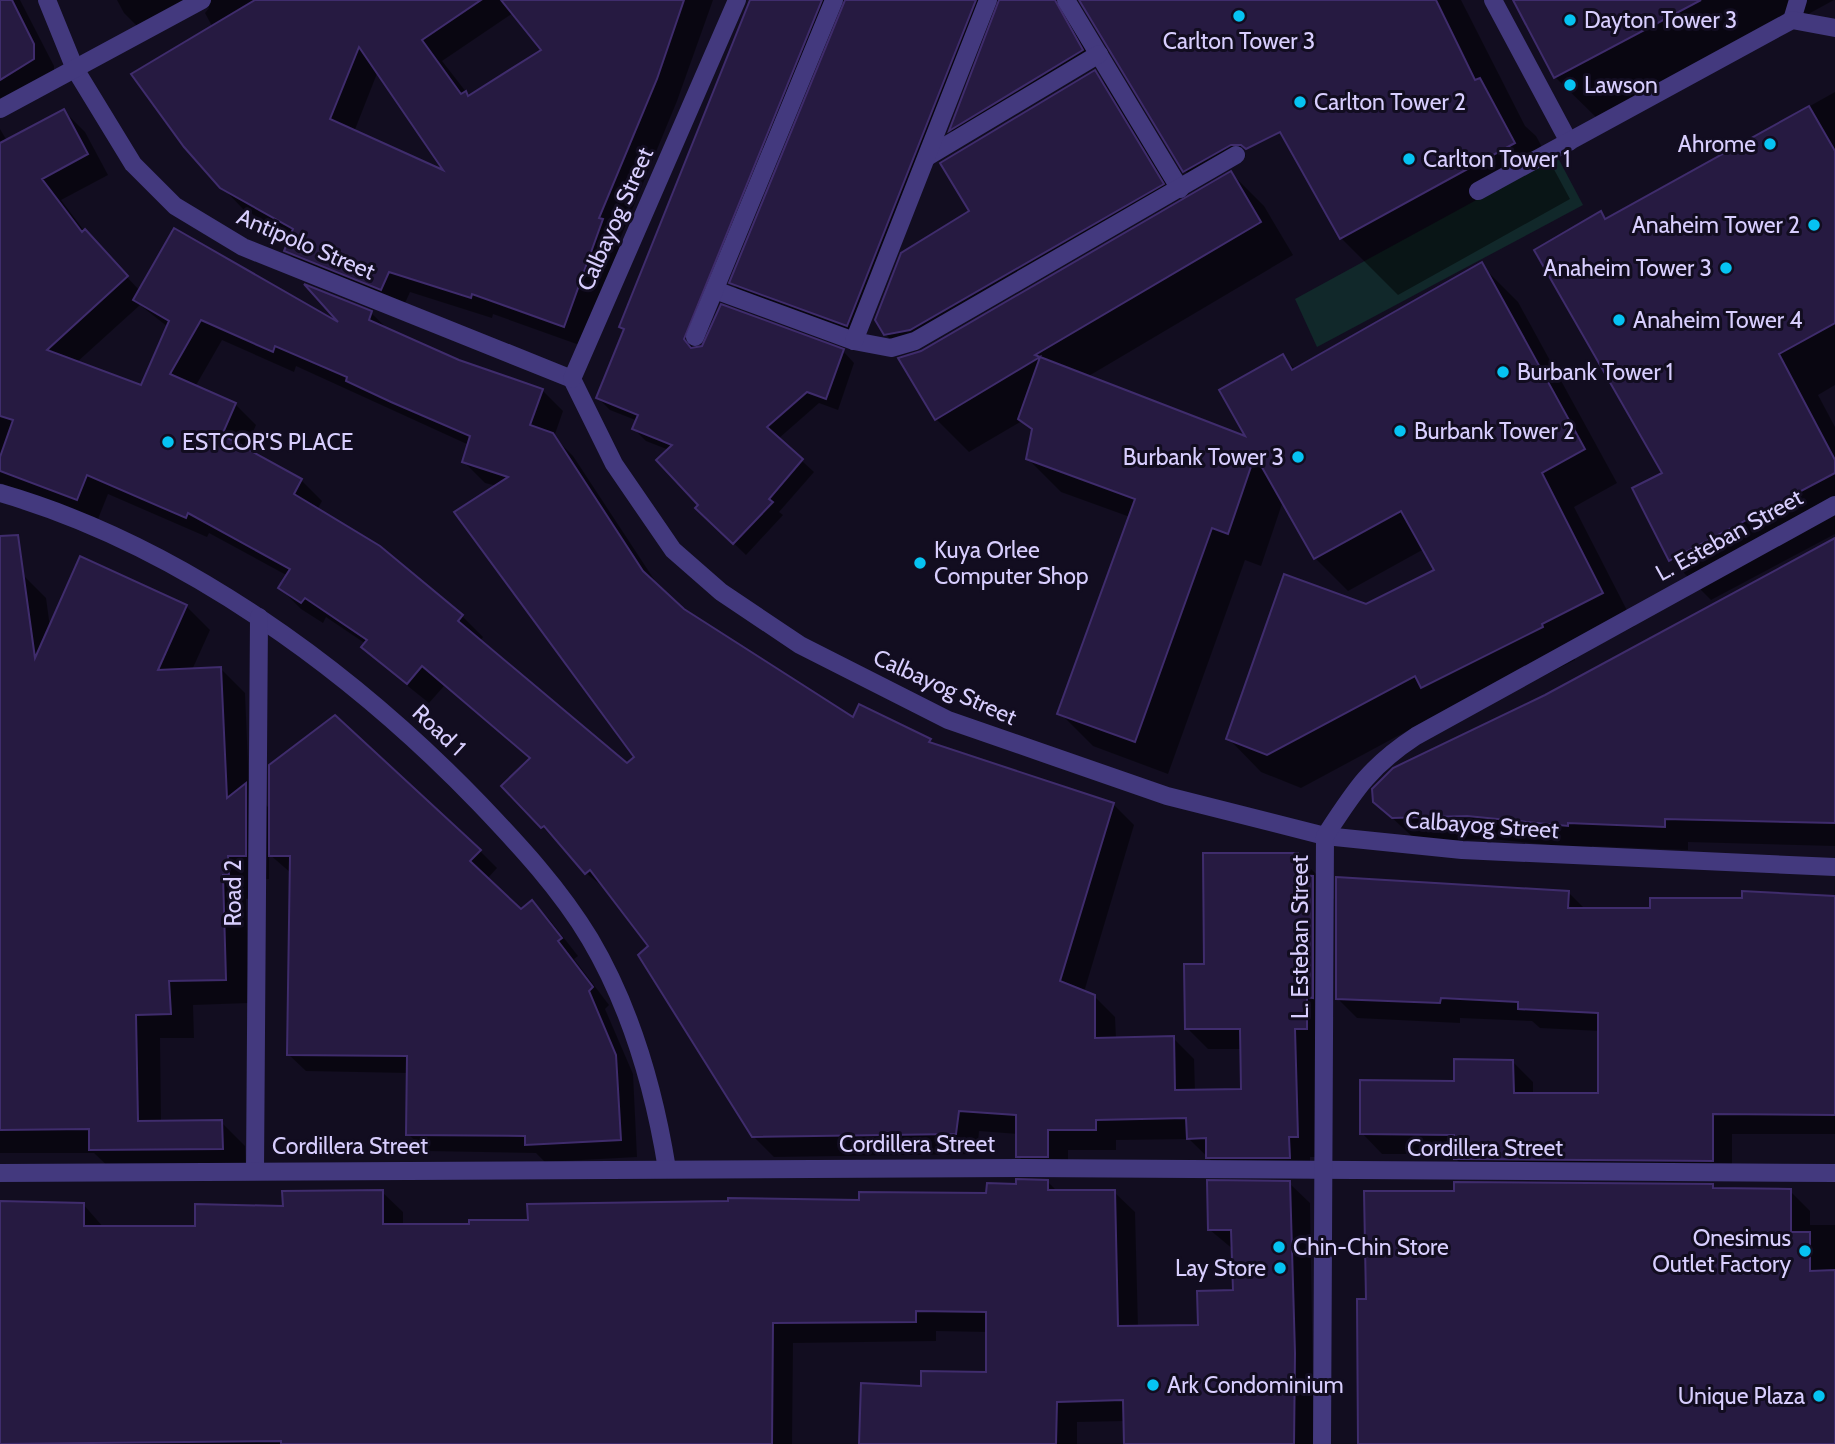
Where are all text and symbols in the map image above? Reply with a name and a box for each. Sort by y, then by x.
place label: Dayton Tower 3 [1584,6,1737,34]
marker: Carlton Tower 3 [1231,8,1247,24]
marker: Dayton Tower 3 [1562,12,1578,28]
place label: Carlton Tower 3 [1163,27,1315,55]
place label: Lawson [1584,71,1658,99]
marker: Lawson [1562,77,1578,93]
place label: Carlton Tower 2 [1314,88,1466,116]
marker: Carlton Tower 2 [1292,94,1308,110]
place label: Ahrome [1678,130,1756,158]
marker: Ahrome [1762,136,1778,152]
street label: Calbayog Street [571,143,659,295]
place label: Carlton Tower 1 [1423,145,1570,173]
marker: Carlton Tower 1 [1401,151,1417,167]
street label: Antipolo Street [233,202,379,286]
place label: Anaheim Tower 2 [1632,211,1800,239]
marker: Anaheim Tower 2 [1806,217,1822,233]
place label: Anaheim Tower 3 [1543,254,1712,282]
marker: Anaheim Tower 3 [1718,260,1734,276]
place label: Anaheim Tower 4 [1633,306,1803,334]
marker: Anaheim Tower 4 [1611,312,1627,328]
place label: Burbank Tower 1 [1517,358,1673,386]
marker: Burbank Tower 1 [1495,364,1511,380]
place label: Burbank Tower 2 [1414,417,1575,445]
marker: Burbank Tower 2 [1392,423,1408,439]
place label: ESTCOR'S PLACE [182,428,353,456]
marker: ESTCOR'S PLACE [160,434,176,450]
place label: Burbank Tower 3 [1123,443,1284,471]
marker: Burbank Tower 3 [1290,449,1306,465]
street label: L. Esteban Street [1650,483,1808,587]
place label: Kuya Orlee Computer Shop [934,536,1089,590]
marker: Kuya Orlee Computer Shop [912,555,928,571]
street label: Calbayog Street [869,643,1021,731]
street label: Road 1 [407,698,471,762]
street label: Calbayog Street [1404,806,1560,844]
street label: L. Esteban Street [1286,855,1314,1019]
street label: Road 2 [219,859,247,927]
street label: Cordillera Street [839,1130,995,1158]
street label: Cordillera Street [272,1132,428,1160]
street label: Cordillera Street [1407,1134,1563,1162]
place label: Onesimus Outlet Factory [1652,1224,1791,1278]
place label: Chin-Chin Store [1293,1233,1449,1261]
marker: Chin-Chin Store [1271,1239,1287,1255]
marker: Onesimus Outlet Factory [1797,1243,1813,1259]
place label: Lay Store [1175,1254,1266,1282]
marker: Lay Store [1272,1260,1288,1276]
place label: Ark Condominium [1167,1371,1344,1399]
marker: Ark Condominium [1145,1377,1161,1393]
place label: Unique Plaza [1678,1382,1805,1410]
marker: Unique Plaza [1811,1388,1827,1404]

